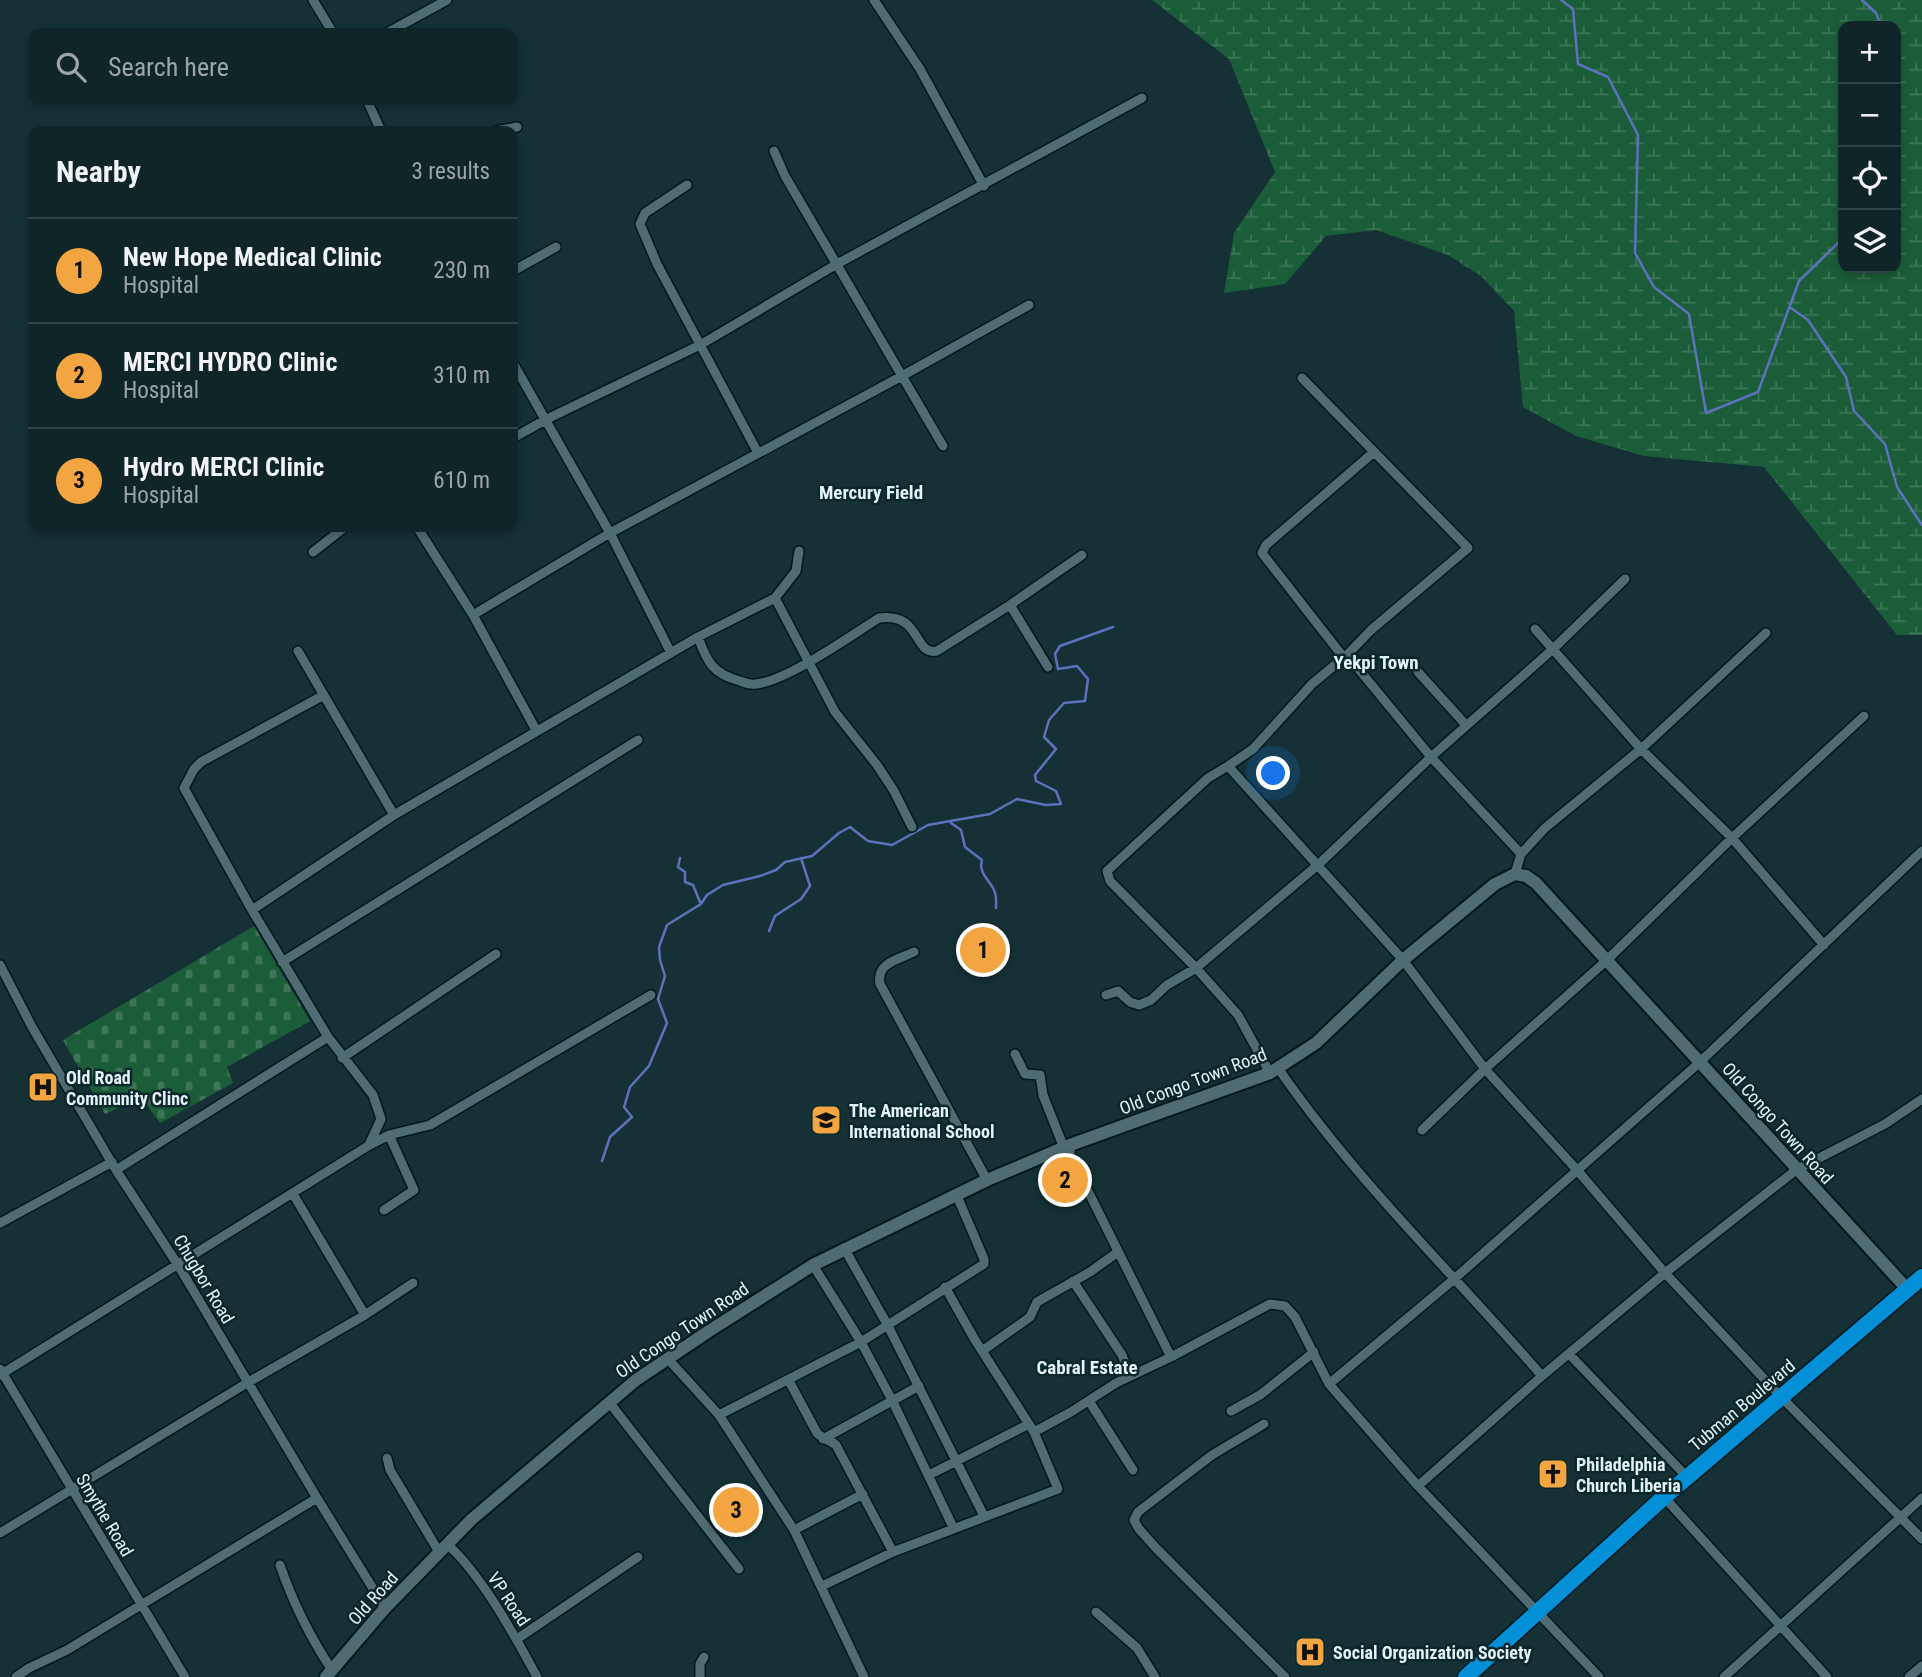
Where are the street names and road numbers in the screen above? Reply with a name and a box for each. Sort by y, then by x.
street label: Old Congo Town Road [1116,1043,1270,1119]
street label: Old Congo Town Road [1718,1058,1838,1188]
street label: Chugbor Road [169,1231,239,1327]
street label: Old Congo Town Road [612,1278,752,1382]
street label: Tubman Boulevard [1685,1355,1799,1455]
street label: Smythe Road [72,1470,138,1560]
street label: Old Road [344,1567,402,1629]
street label: VP Road [483,1568,535,1630]

